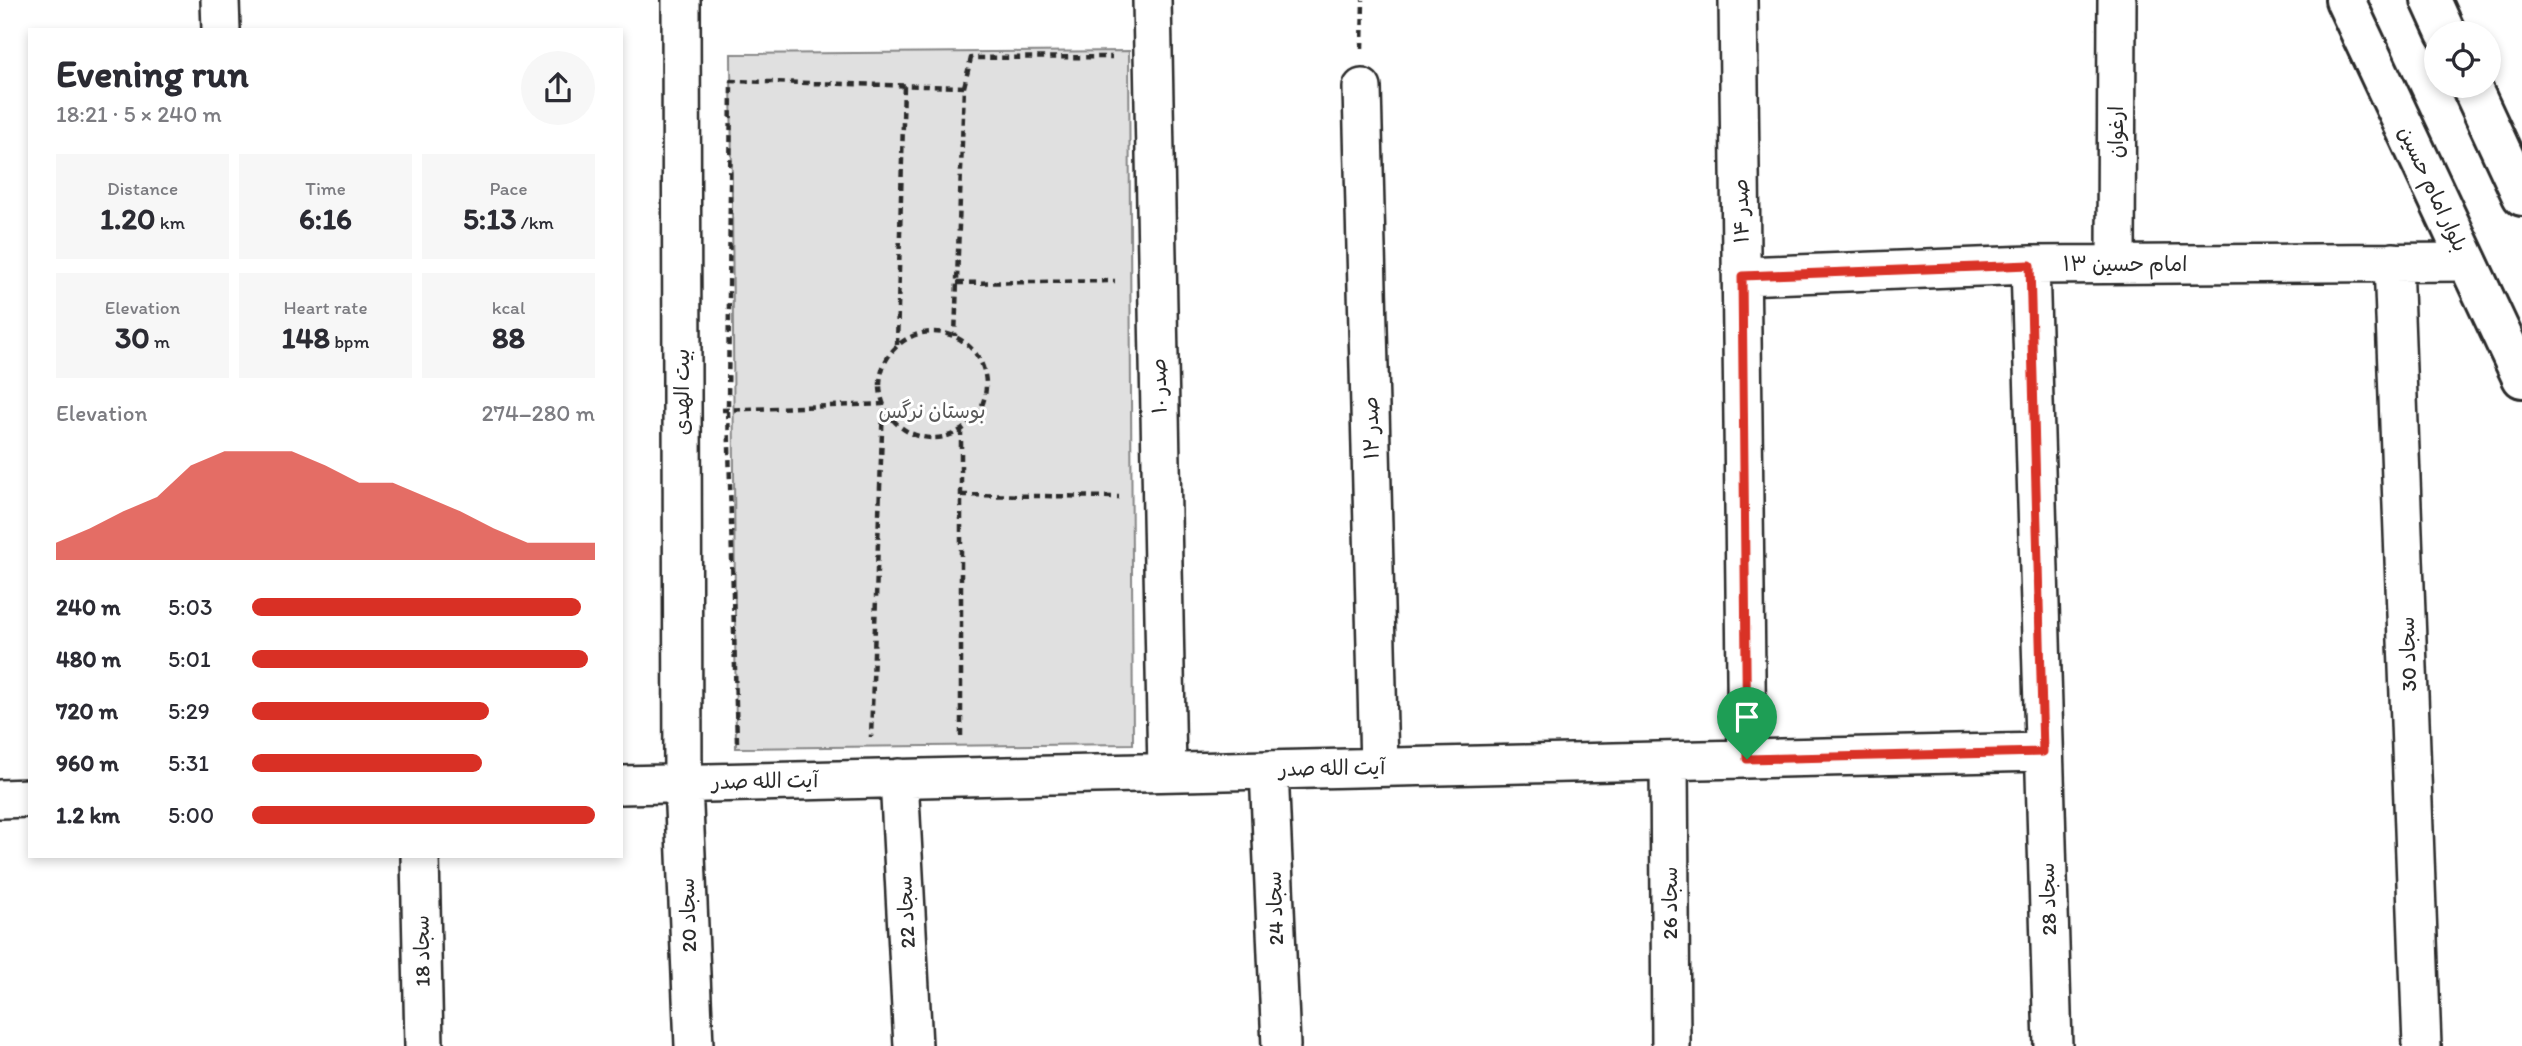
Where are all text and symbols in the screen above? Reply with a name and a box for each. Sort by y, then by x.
map controls [2424,21,2501,98]
button: locate [2424,21,2501,98]
text: Evening run [56,51,249,97]
button: share [521,51,595,125]
text: 18:21 · 5 × 240 m [56,100,222,128]
street label: ارغوان [2103,106,2129,158]
street label: بلوار امام حسین [2390,122,2473,257]
text: Distance [107,177,178,200]
text: Time [305,177,346,200]
text: Pace [489,177,528,200]
street label: صدر ۱۴ [1727,178,1754,244]
text: 1.20 [100,200,156,237]
text: 6:16 [299,200,352,237]
text: 5:13 [463,200,516,237]
text: km [156,211,185,234]
text: /km [516,211,554,234]
street label: امام حسین ۱۳ [2063,251,2187,280]
text: Elevation [105,296,180,319]
text: Heart rate [283,296,368,319]
text: kcal [492,296,525,319]
text: 30 [115,319,150,356]
text: 148 [282,319,330,356]
text: 88 [492,319,525,356]
text: m [150,330,170,353]
text: bpm [330,330,369,353]
street label: بیت الهدی [669,349,695,435]
street label: صدر ۱۰ [1146,358,1171,414]
street label: صدر ۱۲ [1357,396,1384,460]
park label: بوستان نرگس [878,398,986,424]
text: Elevation [56,399,147,427]
text: 274–280 m [481,399,595,427]
text: 240 m [56,593,121,621]
text: 5:03 [168,593,212,621]
street label: سجاد 30 [2394,616,2421,692]
text: 480 m [56,645,121,673]
text: 5:01 [168,645,211,673]
pin [1717,687,1777,759]
text: 720 m [56,697,118,725]
text: 5:29 [168,697,210,725]
icon: arrive [1728,698,1766,736]
text: 960 m [56,749,119,777]
text: 5:31 [168,749,209,777]
street label: آیت الله صدر [1277,754,1386,781]
street label: آیت الله صدر [710,767,819,794]
text: 1.2 km [56,801,120,829]
text: 5:00 [168,801,214,829]
street label: سجاد 28 [2034,862,2061,936]
street label: سجاد 26 [1657,867,1682,939]
street label: سجاد 24 [1261,870,1288,946]
street label: سجاد 22 [891,875,920,949]
street label: سجاد 20 [674,877,701,953]
street label: سجاد 18 [408,915,435,987]

